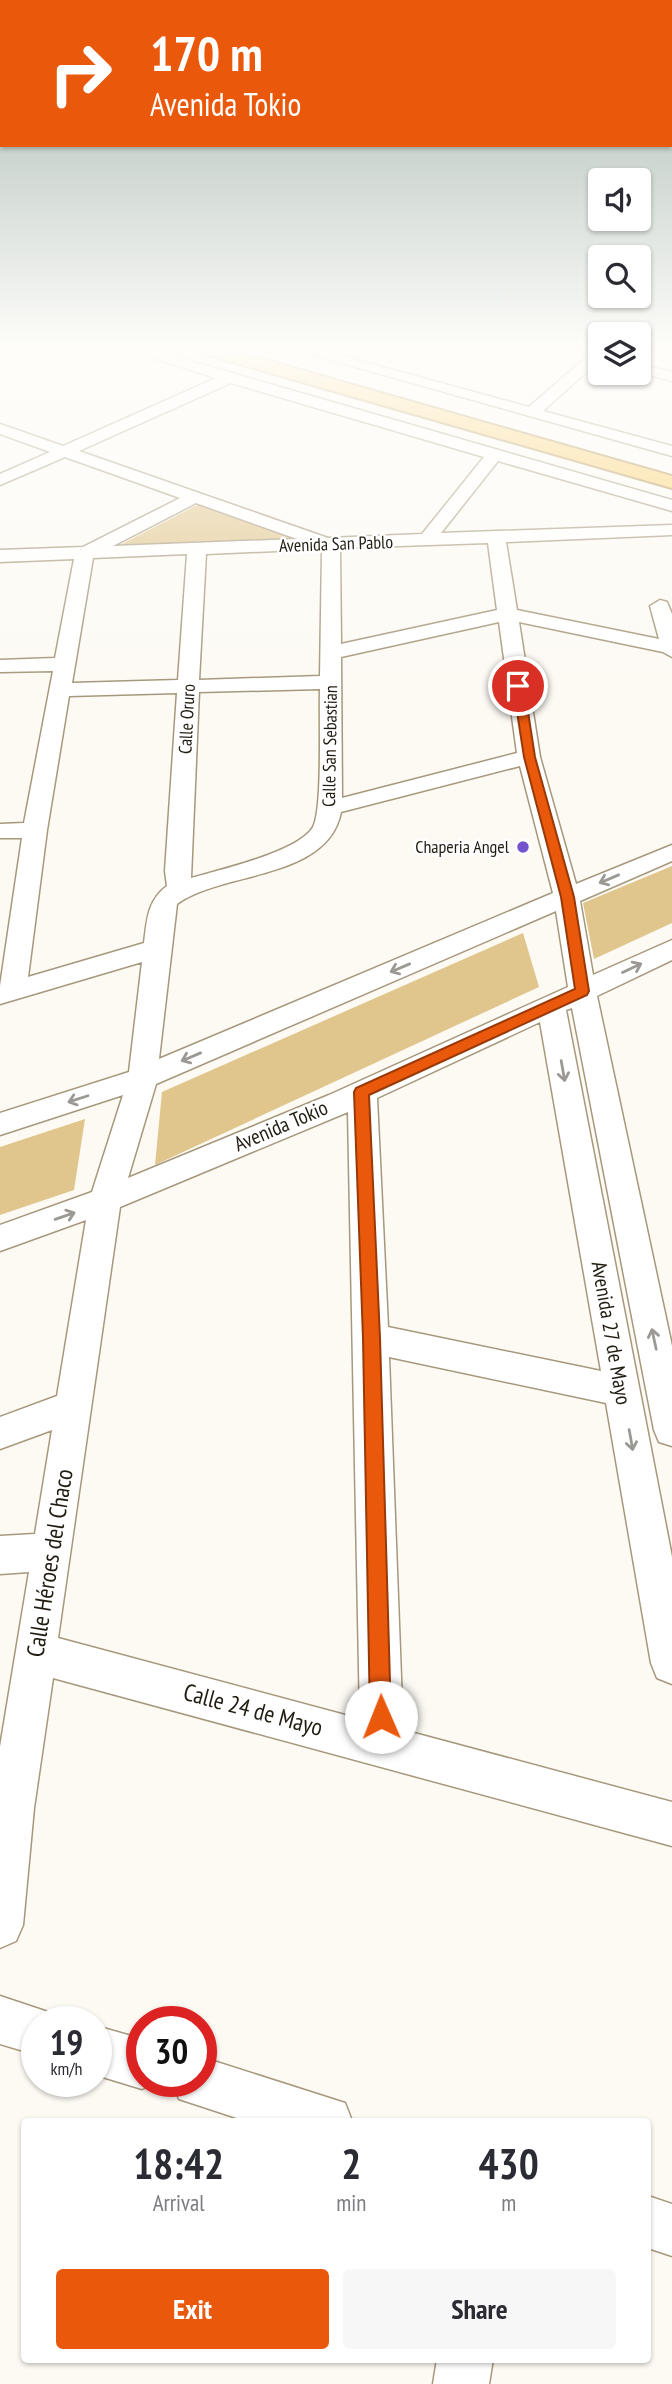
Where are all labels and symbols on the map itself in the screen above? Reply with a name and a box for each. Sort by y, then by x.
street label: Avenida San Pablo [278,530,394,557]
pin [488,656,548,716]
street label: Calle Oruro [173,683,200,755]
street label: Calle San Sebastian [317,685,342,807]
place label: Chaperia Angel [415,835,510,858]
marker: Chaperia Angel [515,839,531,855]
one-way arrow [599,873,620,886]
one-way arrow [621,960,642,974]
one-way arrow [390,962,411,975]
one-way arrow [180,1052,202,1065]
one-way arrow [557,1059,571,1082]
one-way arrow [67,1093,89,1106]
street label: Avenida Tokio [230,1094,332,1157]
one-way arrow [53,1209,75,1221]
street label: Avenida 27 de Mayo [586,1259,637,1407]
one-way arrow [646,1328,660,1351]
one-way arrow [624,1428,638,1451]
street label: Calle Héroes del Chaco [19,1467,80,1659]
street label: Calle 24 de Mayo [180,1676,326,1743]
position arrow [344,1680,418,1754]
speed limit sign: 30 [126,2006,217,2097]

